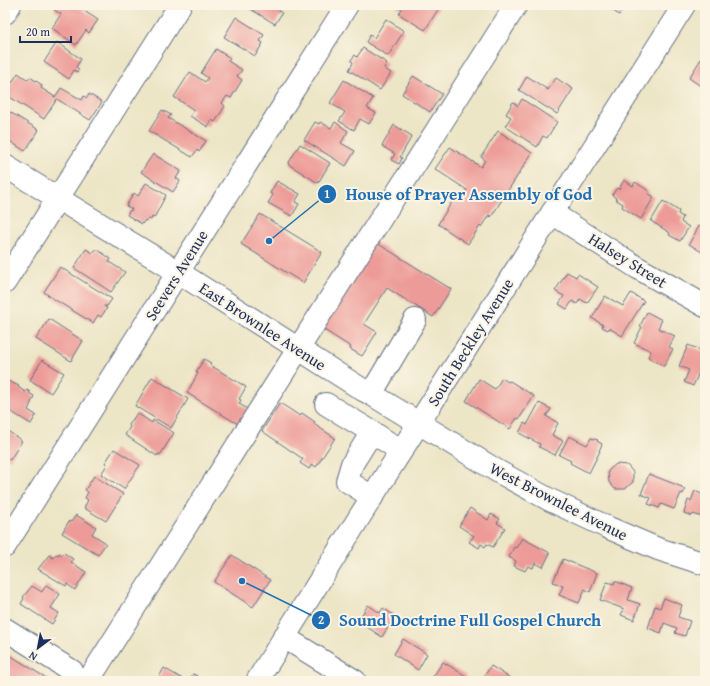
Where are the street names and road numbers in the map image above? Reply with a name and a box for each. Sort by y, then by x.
street label: Seevers Avenue [138,225,214,325]
street label: Halsey Street [584,226,672,294]
street label: South Beckley Avenue [421,273,519,411]
street label: East Brownlee Avenue [195,276,331,376]
street label: West Brownlee Avenue [486,456,632,546]

